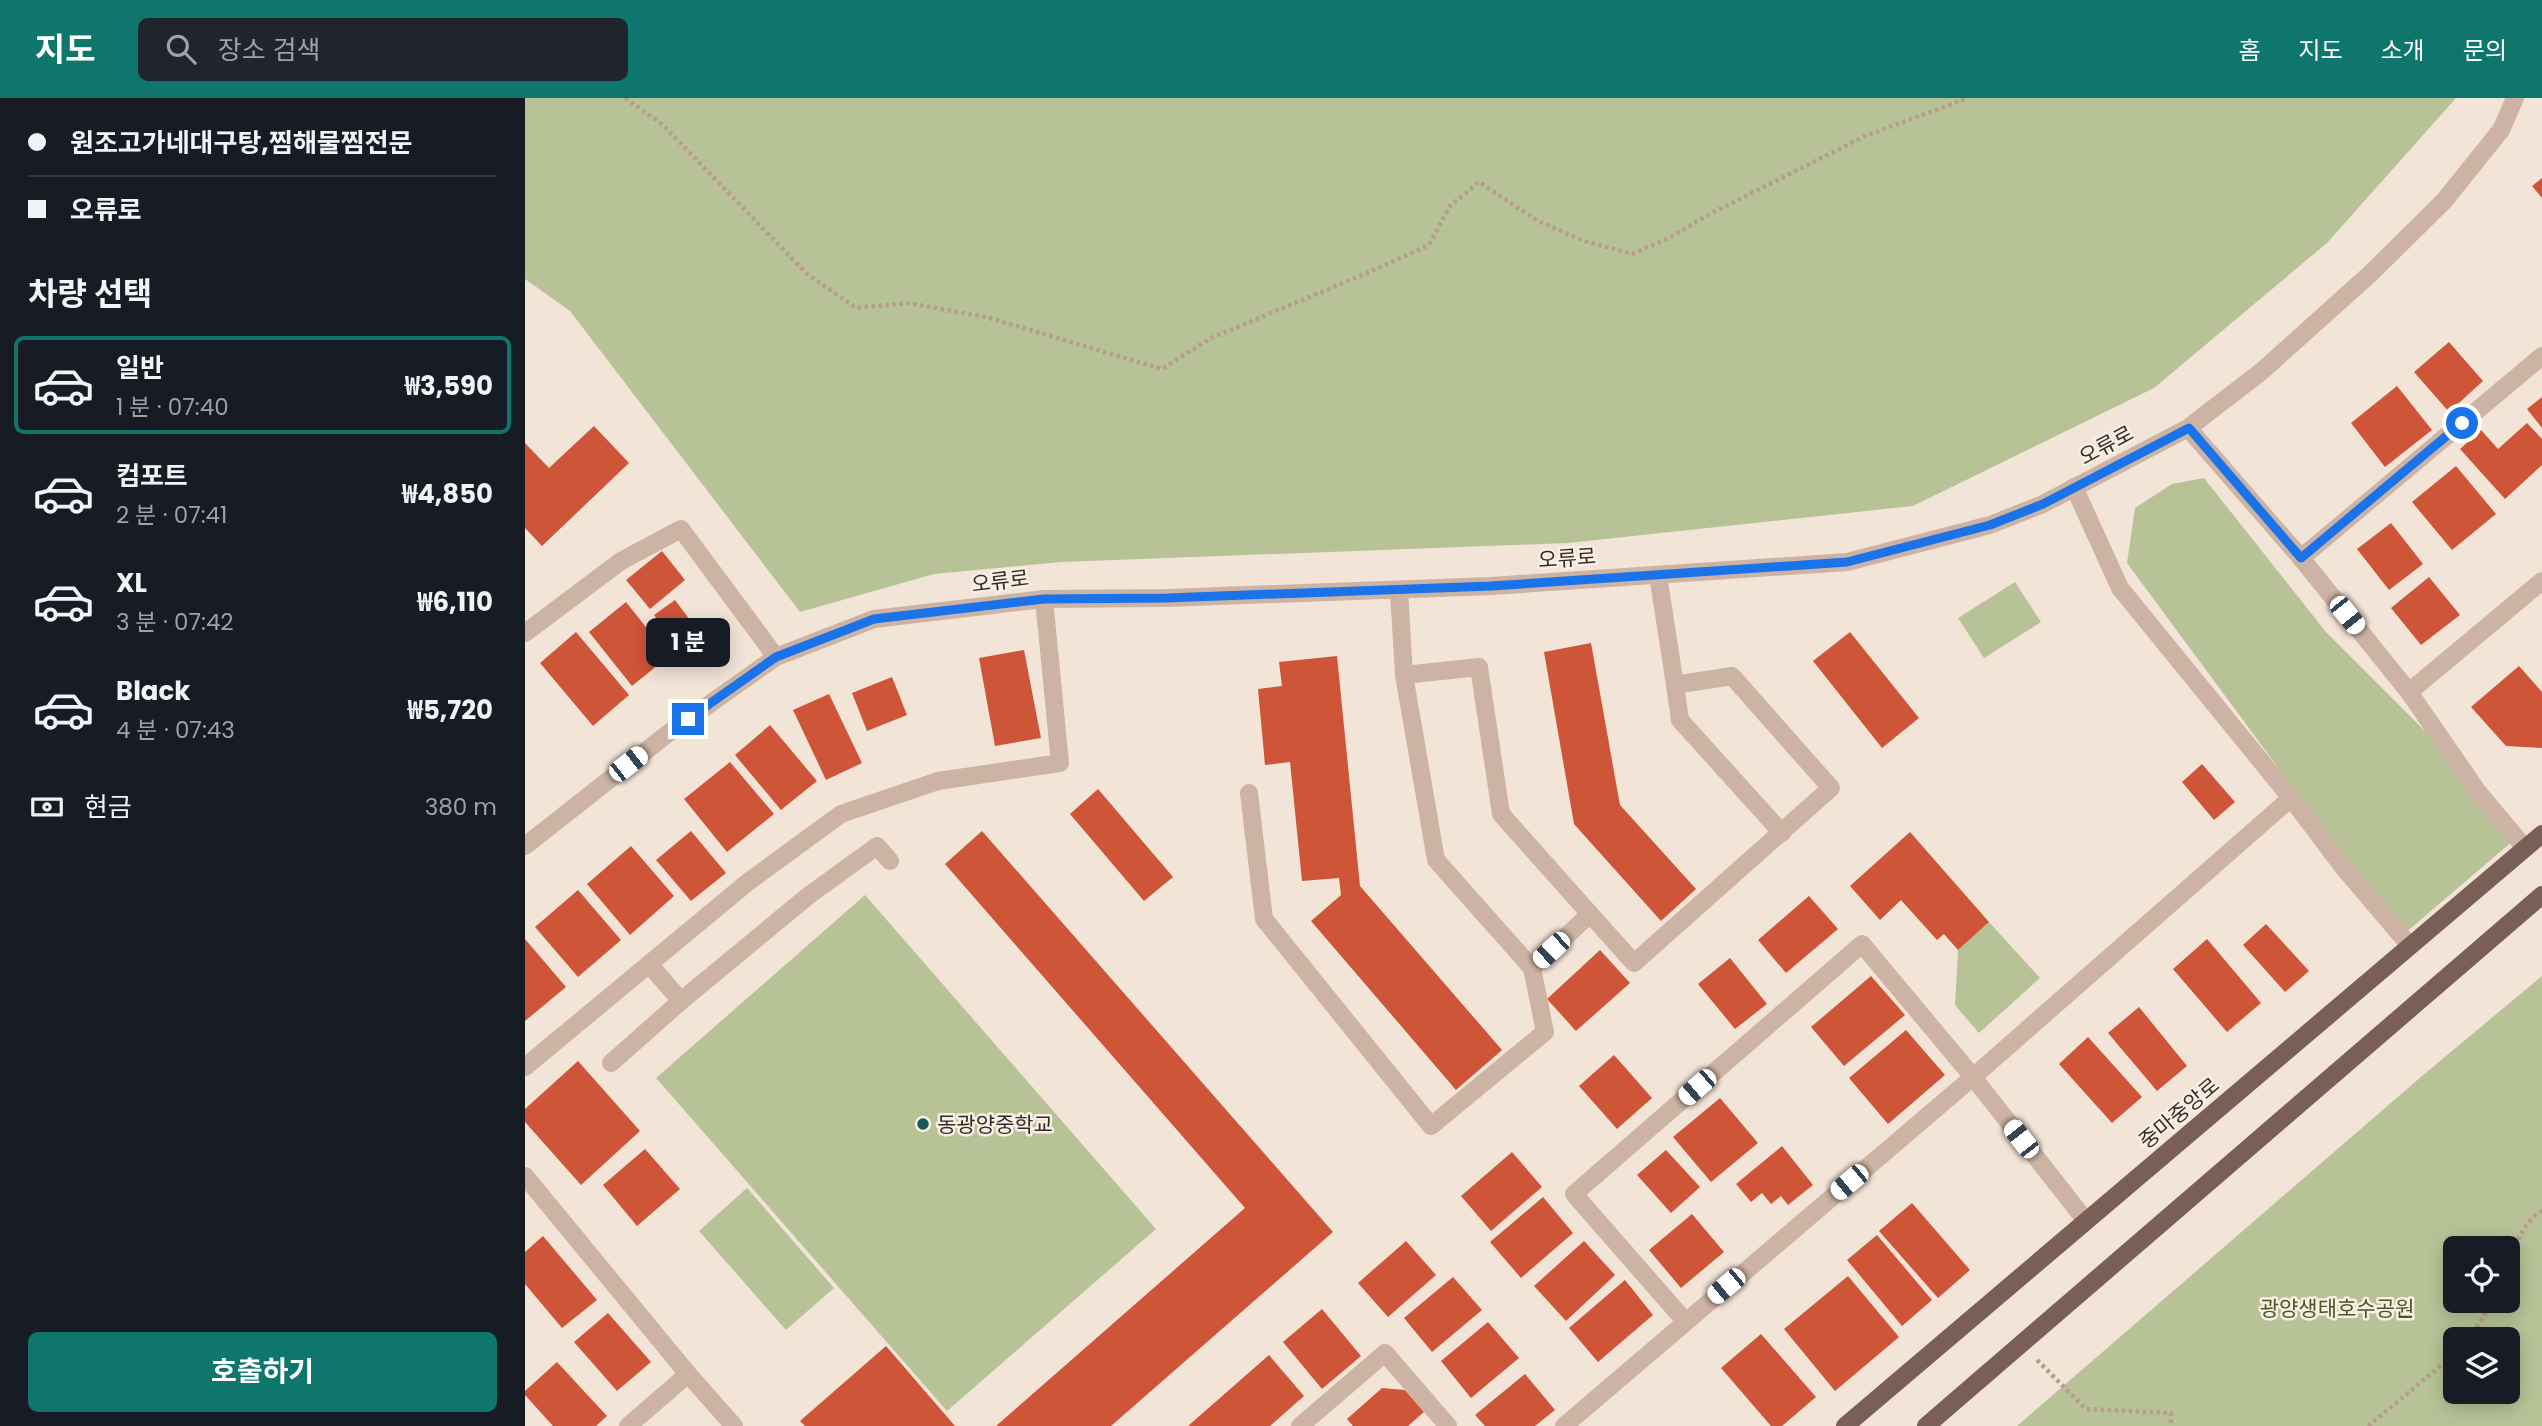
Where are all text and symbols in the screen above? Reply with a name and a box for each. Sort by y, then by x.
search box [138,18,628,81]
text: 지도 [35,26,96,73]
icon: search [162,30,200,68]
text: 장소 검색 [218,32,320,68]
text: 홈 [2238,34,2260,67]
text: 지도 [2298,34,2343,67]
text: 소개 [2381,34,2425,67]
text: 문의 [2463,34,2507,67]
text: 원조고가네대구탕,찜해물찜전문 [70,125,412,161]
text: 오류로 [70,192,142,228]
text: 차량 선택 [28,271,153,316]
text: 일반 [116,350,164,386]
icon: car [32,354,95,417]
text: ₩3,590 [405,368,493,404]
text: 1 분 · 07:40 [116,391,229,423]
route start [2446,407,2478,439]
street label: 오류로 [2074,419,2138,471]
text: 컴포트 [116,458,188,494]
icon: car [32,462,95,525]
text: ₩4,850 [402,476,493,512]
text: 2 분 · 07:41 [116,499,227,531]
street label: 오류로 [1537,542,1597,574]
street label: 오류로 [969,563,1031,599]
text: XL [116,565,147,601]
icon: car [32,570,95,633]
text: ₩6,110 [417,584,493,620]
car [2326,592,2369,638]
text: 3 분 · 07:42 [116,606,234,638]
callout: 1 분 [646,618,730,666]
text: 1 분 [671,626,705,658]
text: Black [116,673,190,709]
icon: car [32,678,95,741]
text: ₩5,720 [408,692,493,728]
route end [672,703,704,735]
text: 4 분 · 07:43 [116,714,235,746]
car [605,743,652,785]
icon: cash [28,788,66,826]
text: 현금 [84,789,132,825]
text: 380 m [425,791,497,823]
car [1529,928,1574,972]
car [1675,1065,1720,1109]
street label: 중마중앙로 [2133,1071,2225,1155]
place label: 동광양중학교 [937,1110,1053,1139]
marker: 동광양중학교 [915,1116,931,1132]
car [2000,1116,2043,1162]
car [1827,1160,1872,1204]
map controls [2443,1236,2520,1404]
button: locate [2443,1236,2520,1313]
car [1704,1264,1749,1308]
park label: 광양생태호수공원 [2260,1294,2414,1323]
button: layers [2443,1327,2520,1404]
button: 호출하기 [28,1332,497,1412]

